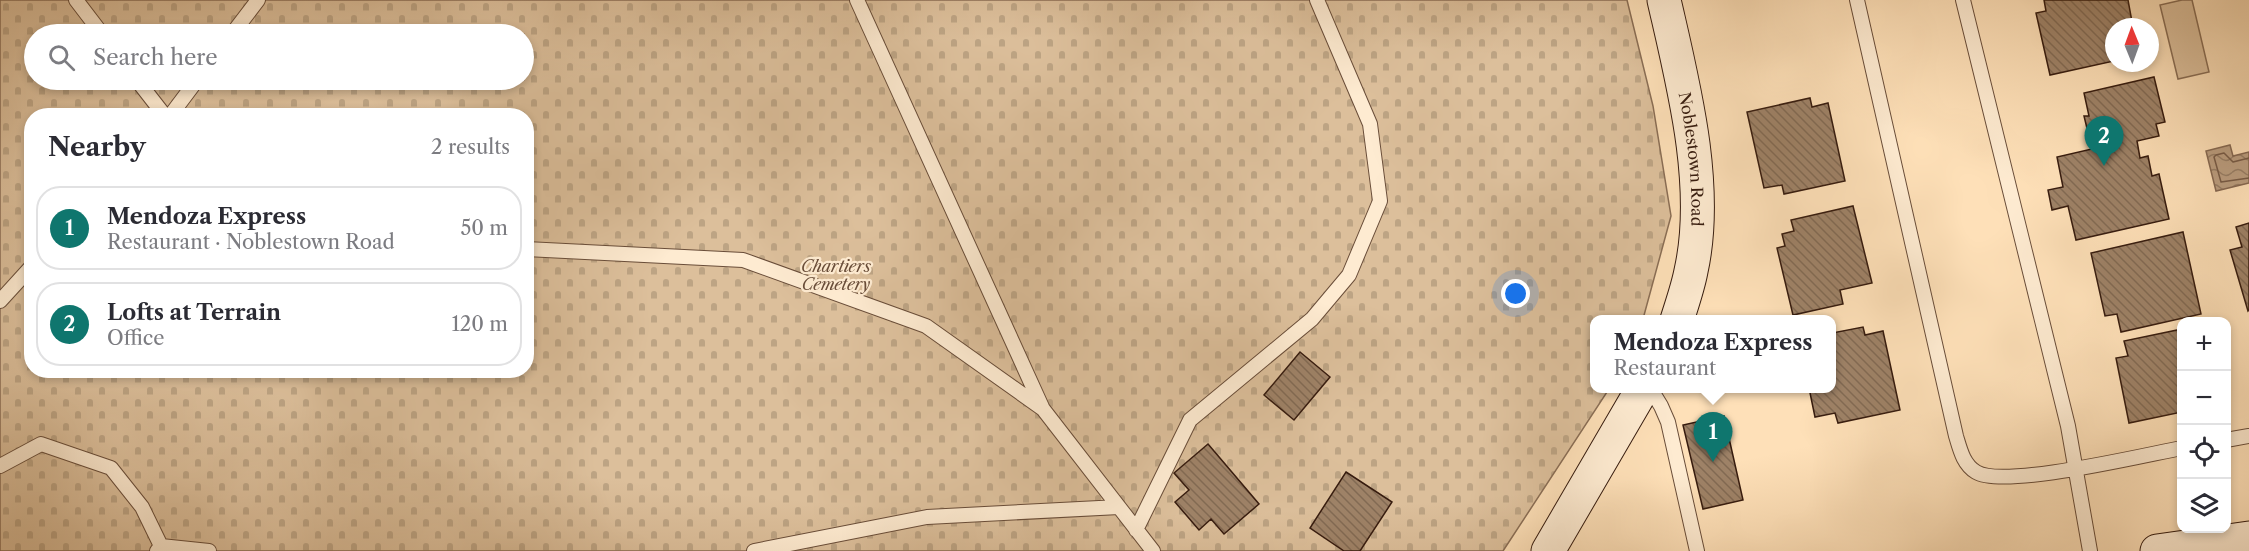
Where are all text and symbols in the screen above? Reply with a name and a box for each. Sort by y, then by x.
north arrow [2105,18,2159,72]
search box [24,24,534,90]
icon: search [45,41,78,74]
text: Search here [93,44,218,71]
street label: Noblestown Road [1675,90,1708,227]
pin: 2 [2084,116,2124,166]
text: Nearby [48,131,146,163]
text: 2 results [431,135,510,159]
text: Mendoza Express [107,203,306,230]
text: 1 [65,216,74,240]
text: 50 m [461,216,508,240]
text: Restaurant · Noblestown Road [107,230,395,254]
park label: Chartiers Cemetery [801,256,871,294]
your location [1501,279,1530,308]
text: Lofts at Terrain [107,299,281,326]
text: 2 [64,312,75,336]
text: 120 m [451,312,508,336]
popup [1590,315,1836,393]
map controls [2177,317,2231,533]
button: + [2177,317,2231,371]
text: Office [107,326,165,350]
text: Mendoza Express [1613,329,1813,356]
text: Restaurant [1613,356,1716,380]
button: − [2177,371,2231,425]
pin: 1 [1694,412,1732,462]
button: locate [2177,425,2231,479]
button: layers [2177,479,2231,533]

